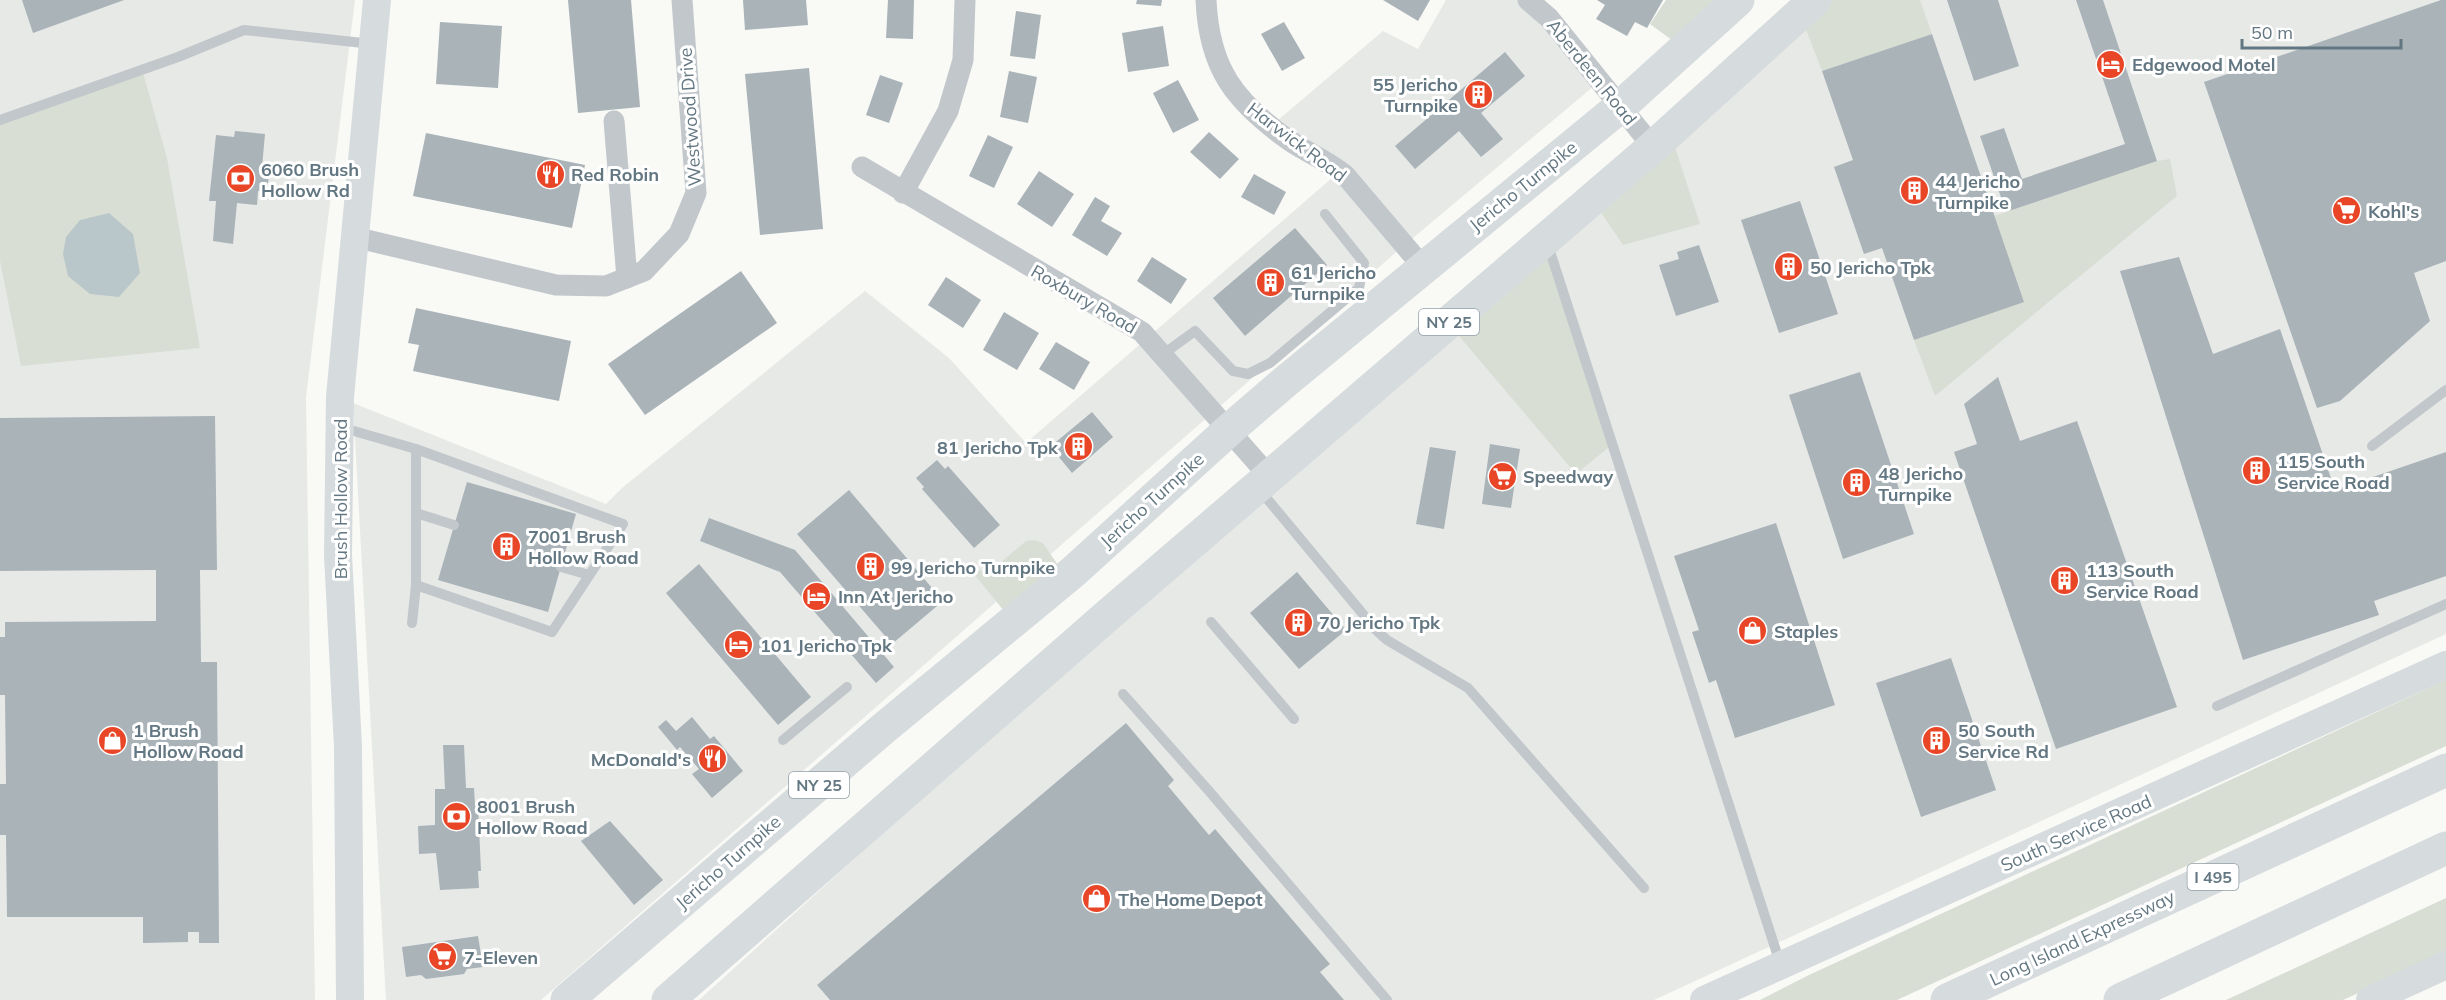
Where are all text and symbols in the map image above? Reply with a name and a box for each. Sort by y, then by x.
scale bar [2242,12,2401,50]
street label: Aberdeen Road [1542,14,1642,130]
text: 50 m [2251,21,2293,44]
street label: Westwood Drive [674,47,706,187]
hotel icon: Edgewood Motel [2095,48,2127,80]
place label: Edgewood Motel [2132,53,2275,76]
place label: 55 Jericho Turnpike [1373,73,1458,117]
building icon: 55 Jericho Turnpike [1463,78,1495,110]
street label: Harwick Road [1243,97,1351,187]
street label: Jericho Turnpike [1465,136,1581,236]
place label: 6060 Brush Hollow Rd [261,158,359,202]
restaurant icon: Red Robin [534,158,566,190]
bank icon: 6060 Brush Hollow Rd [224,163,256,195]
place label: Red Robin [571,163,659,186]
place label: 44 Jericho Turnpike [1935,170,2020,214]
building icon: 44 Jericho Turnpike [1898,175,1930,207]
supermarket icon: Kohl's [2331,195,2363,227]
place label: Kohl's [2368,200,2419,223]
building icon: 50 Jericho Tpk [1773,251,1805,283]
place label: 50 Jericho Tpk [1810,256,1932,279]
street label: Roxbury Road [1027,259,1141,339]
place label: 61 Jericho Turnpike [1291,261,1376,305]
building icon: 61 Jericho Turnpike [1254,266,1286,298]
road number: NY 25 [1419,309,1479,335]
street label: Brush Hollow Road [329,419,352,579]
building icon: 81 Jericho Tpk [1063,431,1095,463]
place label: 81 Jericho Tpk [937,436,1059,459]
street label: Jericho Turnpike [1095,447,1209,553]
place label: 115 South Service Road [2277,450,2390,494]
building icon: 115 South Service Road [2240,455,2272,487]
supermarket icon: Speedway [1486,460,1518,492]
place label: 48 Jericho Turnpike [1878,462,1963,506]
place label: Speedway [1523,465,1613,488]
building icon: 48 Jericho Turnpike [1841,467,1873,499]
place label: 7001 Brush Hollow Road [528,525,639,569]
building icon: 7001 Brush Hollow Road [491,530,523,562]
building icon: 99 Jericho Turnpike [854,551,886,583]
place label: 99 Jericho Turnpike [891,556,1055,579]
place label: 113 South Service Road [2086,559,2199,603]
building icon: 113 South Service Road [2049,564,2081,596]
hotel icon: Inn At Jericho [801,580,833,612]
place label: Inn At Jericho [838,585,953,608]
building icon: 70 Jericho Tpk [1282,606,1314,638]
place label: 70 Jericho Tpk [1319,611,1441,634]
shop icon: Staples [1737,615,1769,647]
place label: Staples [1774,620,1838,643]
hotel icon: 101 Jericho Tpk [723,629,755,661]
place label: 101 Jericho Tpk [760,634,893,657]
place label: 1 Brush Hollow Road [133,719,244,763]
place label: 50 South Service Rd [1958,719,2049,763]
shop icon: 1 Brush Hollow Road [96,724,128,756]
building icon: 50 South Service Rd [1921,724,1953,756]
restaurant icon: McDonald's [696,743,728,775]
place label: McDonald's [591,748,691,771]
road number: NY 25 [789,772,849,798]
street label: South Service Road [1997,789,2155,877]
place label: 8001 Brush Hollow Road [477,795,588,839]
bank icon: 8001 Brush Hollow Road [440,800,472,832]
street label: Jericho Turnpike [671,810,785,914]
road number: I 495 [2188,864,2238,890]
shop icon: The Home Depot [1081,883,1113,915]
street label: Long Island Expressway [1986,885,2179,991]
place label: The Home Depot [1118,888,1263,911]
supermarket icon: 7-Eleven [427,941,459,973]
place label: 7-Eleven [464,946,538,969]

